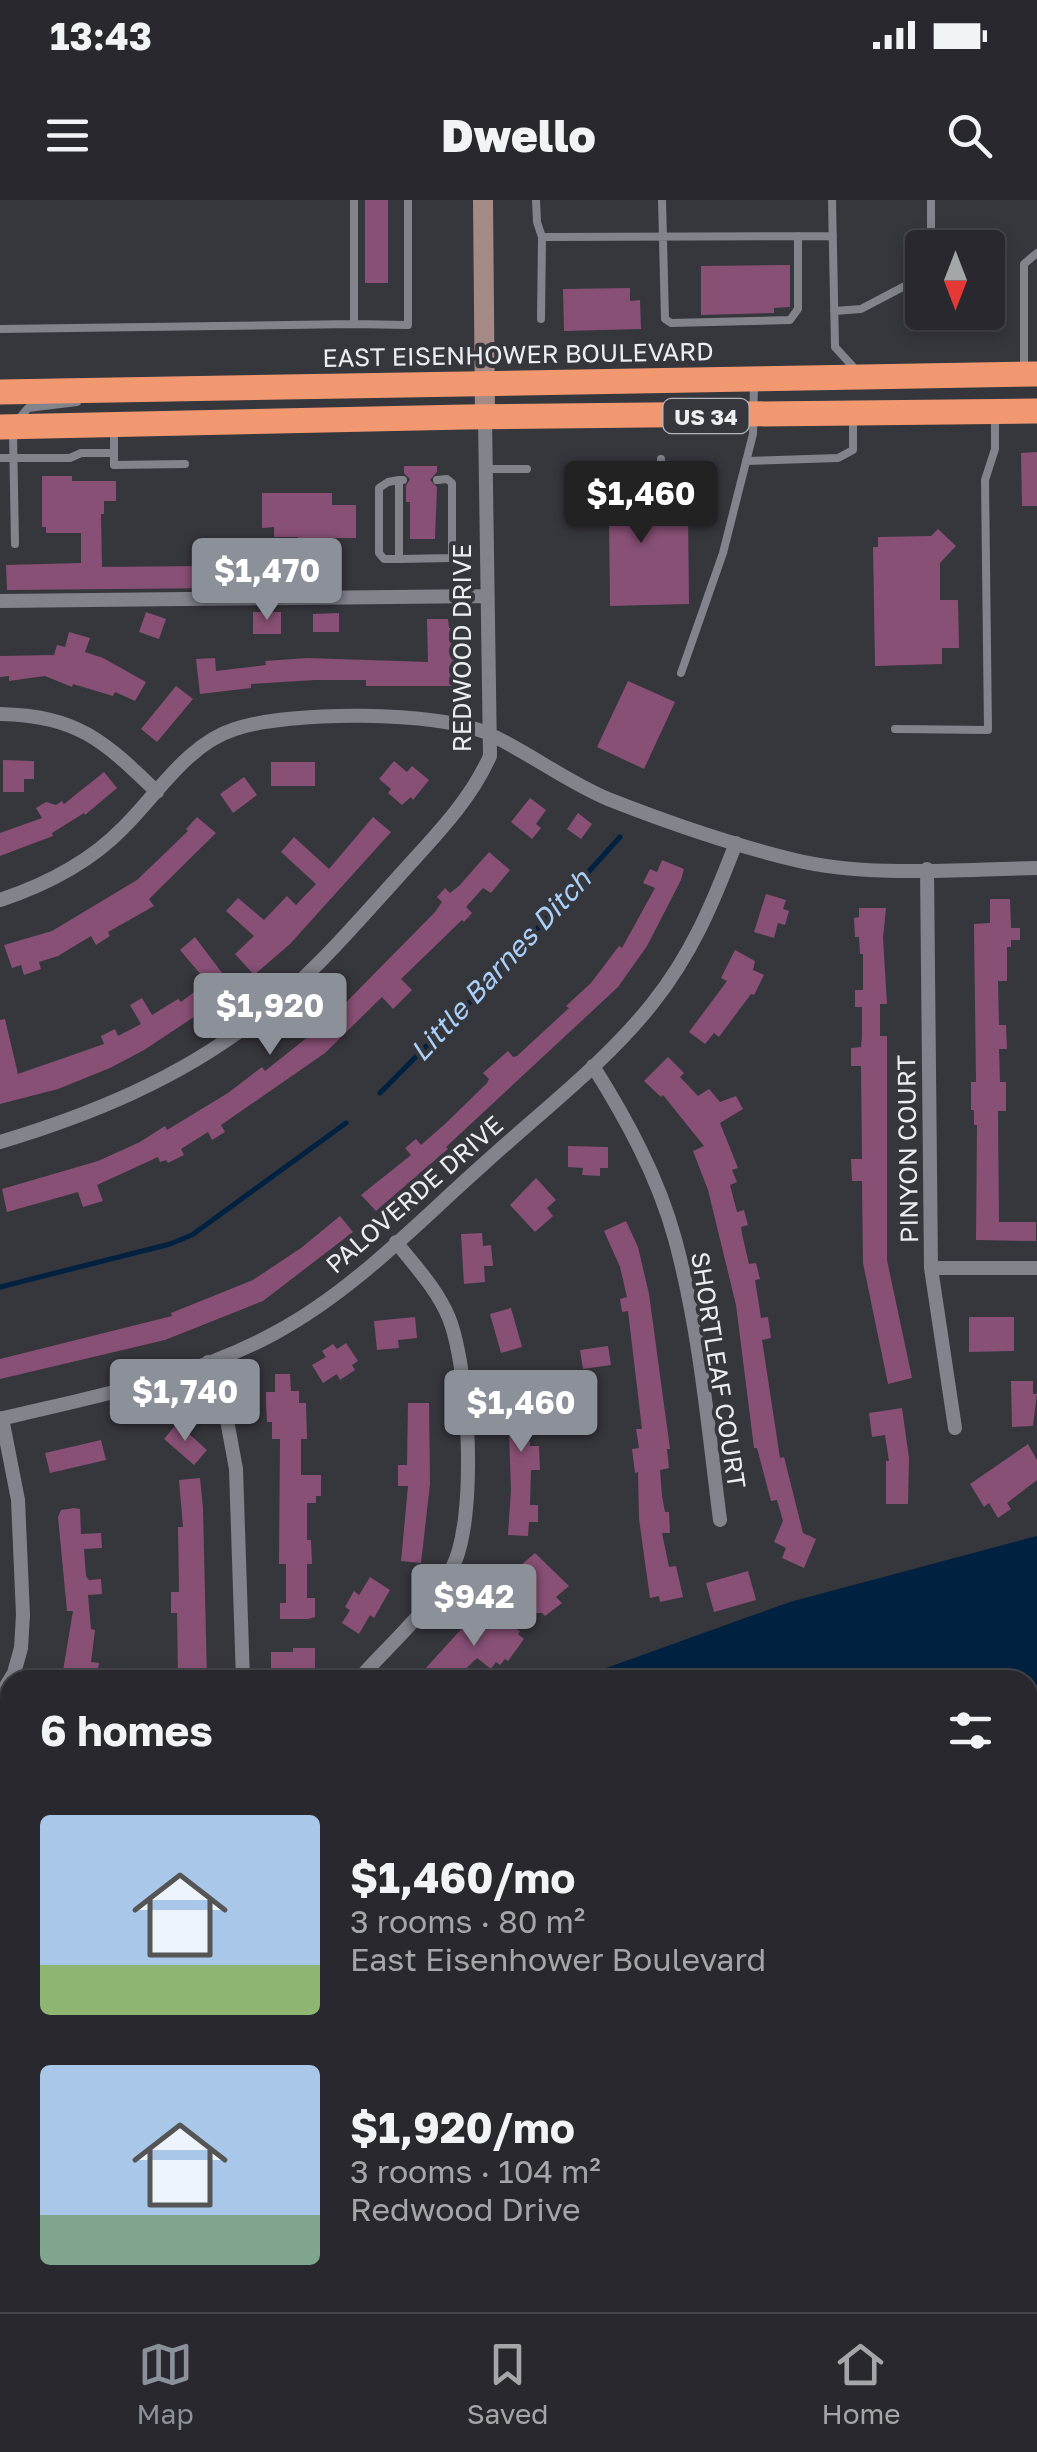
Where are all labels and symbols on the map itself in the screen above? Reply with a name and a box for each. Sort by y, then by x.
north arrow [905,230,1005,330]
street label: EAST EISENHOWER BOULEVARD [322,335,714,373]
road number: US 34 [664,399,748,433]
pin: $1,460 [560,461,722,546]
pin: $1,470 [186,538,348,623]
street label: REDWOOD DRIVE [446,544,477,752]
water label: Little Barnes Ditch [403,861,598,1067]
pin: $1,920 [189,973,351,1058]
street label: PINYON COURT [890,1055,924,1243]
street label: PALOVERDE DRIVE [319,1109,509,1279]
street label: SHORTLEAF COURT [685,1249,753,1491]
pin: $1,740 [104,1359,266,1444]
pin: $1,460 [440,1370,602,1455]
pin: $942 [415,1564,533,1649]

